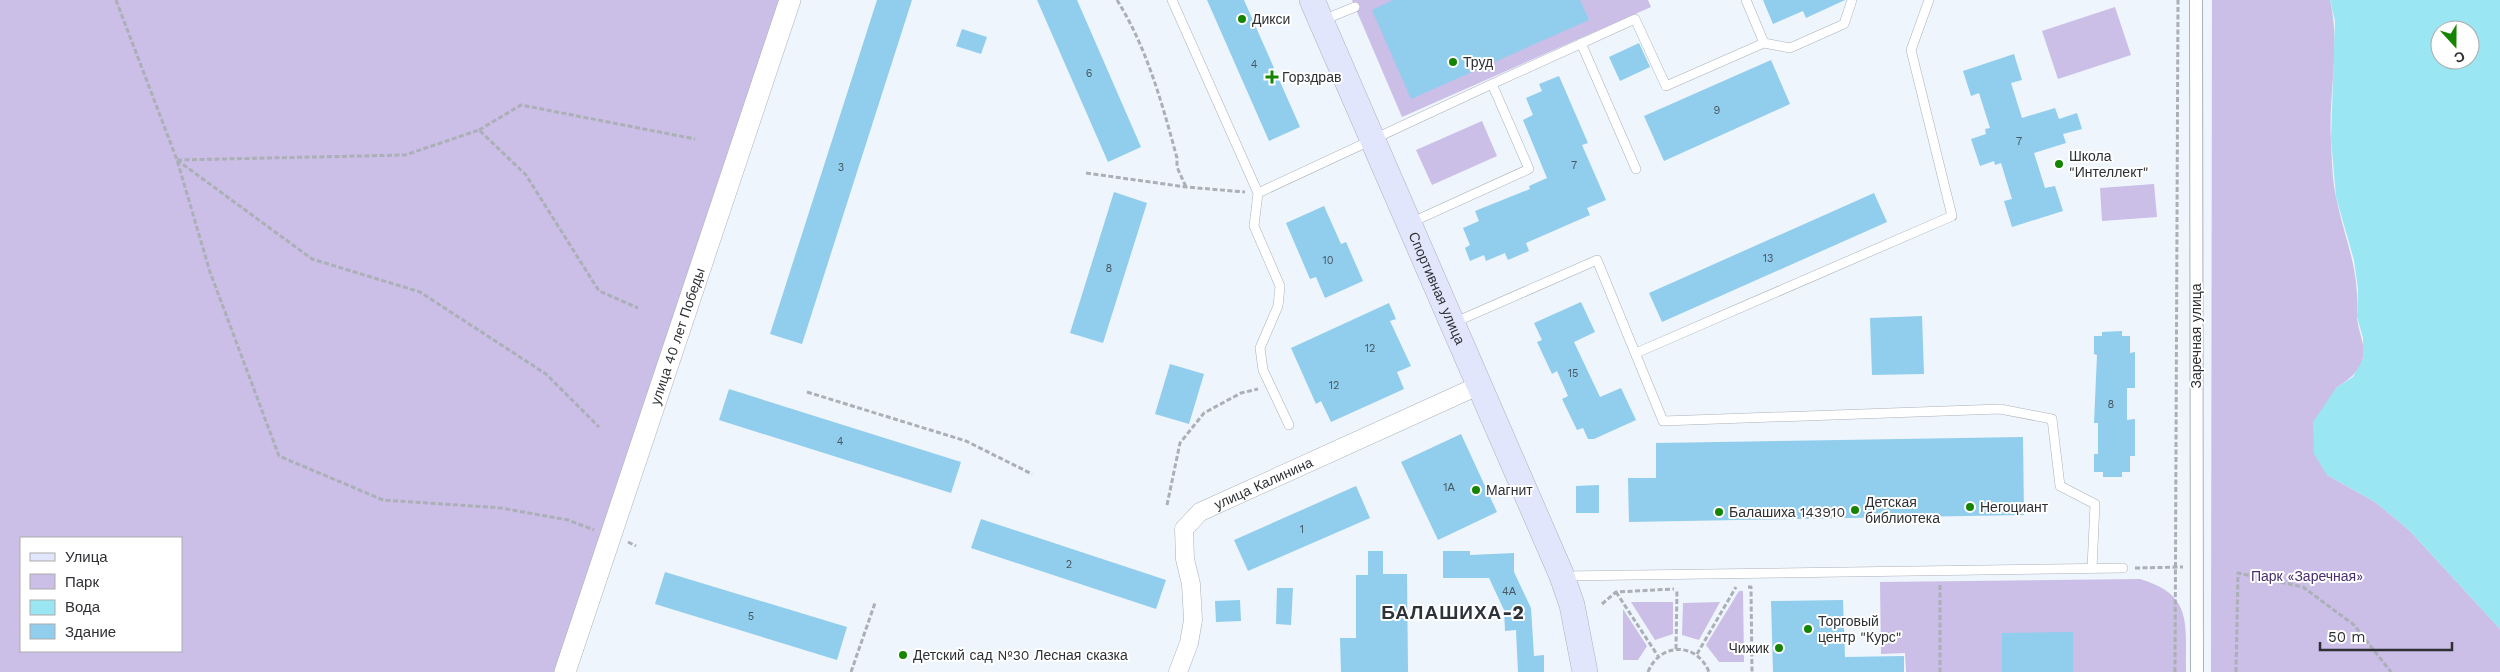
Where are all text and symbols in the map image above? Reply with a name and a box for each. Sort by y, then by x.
place label: Дикси [1252,11,1290,27]
marker: Дикси [1236,13,1248,25]
north arrow [2430,20,2480,70]
text: С [2452,48,2467,66]
place label: Труд [1463,54,1493,70]
marker: Труд [1447,56,1459,68]
house number: 4 [1251,58,1258,71]
house number: 6 [1086,67,1093,80]
place label: Горздрав [1282,69,1341,85]
marker: Горздрав [1266,71,1278,83]
house number: 9 [1714,104,1721,117]
house number: 7 [2016,135,2022,148]
place label: Школа "Интеллект" [2069,148,2148,180]
marker: Школа "Интеллект" [2053,158,2065,170]
house number: 7 [1571,159,1577,172]
house number: 3 [838,161,844,174]
street label: Спортивная улица [1406,229,1469,347]
house number: 13 [1763,252,1773,265]
house number: 10 [1322,254,1334,267]
house number: 8 [1106,262,1113,275]
street label: улица 40 лет Победы [647,266,708,407]
street label: Заречная улица [2188,283,2204,389]
house number: 12 [1365,342,1375,355]
house number: 15 [1568,367,1578,380]
house number: 12 [1329,379,1339,392]
house number: 8 [2108,398,2115,411]
house number: 4 [837,435,844,448]
street label: улица Калинина [1212,454,1315,513]
house number: 1А [1443,481,1455,494]
place label: Магнит [1486,482,1533,498]
marker: Магнит [1470,484,1482,496]
place label: Детская библиотека [1865,494,1940,526]
place label: Негоциант [1980,499,2049,515]
marker: Негоциант [1964,501,1976,513]
place label: Балашиха 143910 [1729,504,1845,520]
marker: Детская библиотека [1849,504,1861,516]
marker: Балашиха 143910 [1713,506,1725,518]
house number: 1 [1300,523,1304,536]
legend [20,537,182,652]
text: Улица [65,548,108,566]
house number: 2 [1066,558,1072,571]
park label: Парк «Заречная» [2251,568,2363,584]
text: Парк [65,573,99,591]
house number: 4А [1502,585,1517,598]
text: Вода [65,598,101,616]
district label: БАЛАШИХА-2 [1381,601,1525,624]
house number: 5 [748,610,754,623]
place label: Торговый центр "Курс" [1818,613,1901,645]
scale bar [2320,620,2452,652]
text: Здание [65,623,116,641]
marker: Торговый центр "Курс" [1802,623,1814,635]
text: 50 m [2328,628,2365,646]
place label: Чижик [1729,640,1770,656]
marker: Чижик [1773,642,1785,654]
place label: Детский сад №30 Лесная сказка [913,647,1128,663]
marker: Детский сад №30 Лесная сказка [897,649,909,661]

